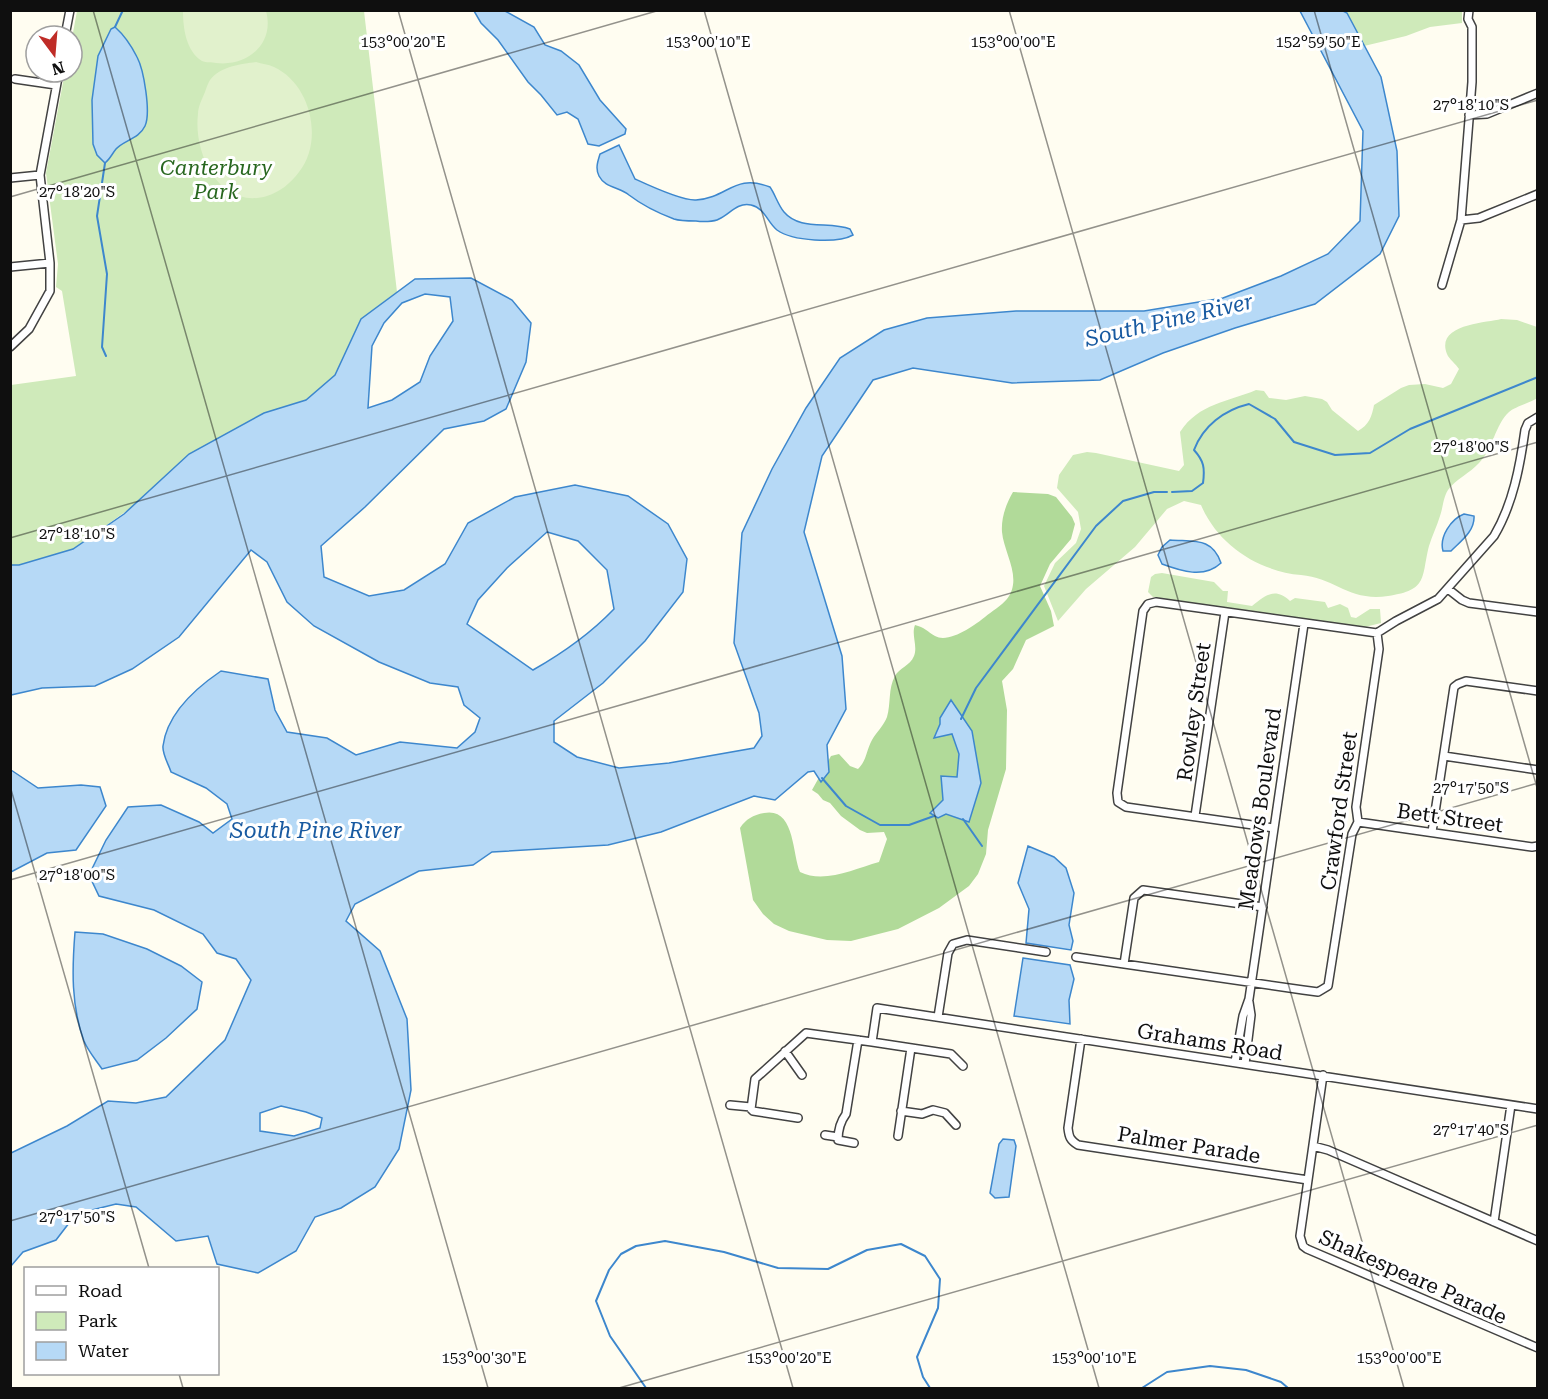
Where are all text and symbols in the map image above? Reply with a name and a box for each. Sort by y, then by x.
north arrow [24,24,84,84]
text: 153°00'20"E [360,33,446,51]
text: 153°00'10"E [665,33,751,51]
text: 153°00'00"E [970,33,1056,51]
text: 152°59'50"E [1275,33,1361,51]
text: N [49,57,67,79]
text: 27°18'10"S [1433,96,1509,114]
park label: Canterbury Park [160,156,272,204]
text: 27°18'20"S [39,183,115,201]
water label: South Pine River [1082,288,1256,352]
text: 27°18'00"S [1433,438,1509,456]
text: 27°18'10"S [39,525,115,543]
street label: Rowley Street [1172,641,1216,783]
street label: Meadows Boulevard [1234,706,1286,912]
street label: Crawford Street [1316,730,1362,892]
text: 27°17'50"S [1433,779,1509,797]
street label: Bett Street [1395,799,1505,837]
water label: South Pine River [229,818,402,843]
text: 27°18'00"S [39,866,115,884]
street label: Grahams Road [1135,1019,1285,1065]
text: 27°17'40"S [1433,1121,1509,1139]
street label: Palmer Parade [1116,1122,1262,1168]
text: 27°17'50"S [39,1208,115,1226]
street label: Shakespeare Parade [1315,1225,1511,1329]
legend [24,1267,219,1375]
text: Road [78,1280,123,1301]
text: Park [78,1310,118,1331]
text: Water [78,1340,129,1361]
text: 153°00'30"E [441,1349,527,1367]
text: 153°00'20"E [746,1349,832,1367]
text: 153°00'10"E [1051,1349,1137,1367]
text: 153°00'00"E [1356,1349,1442,1367]

